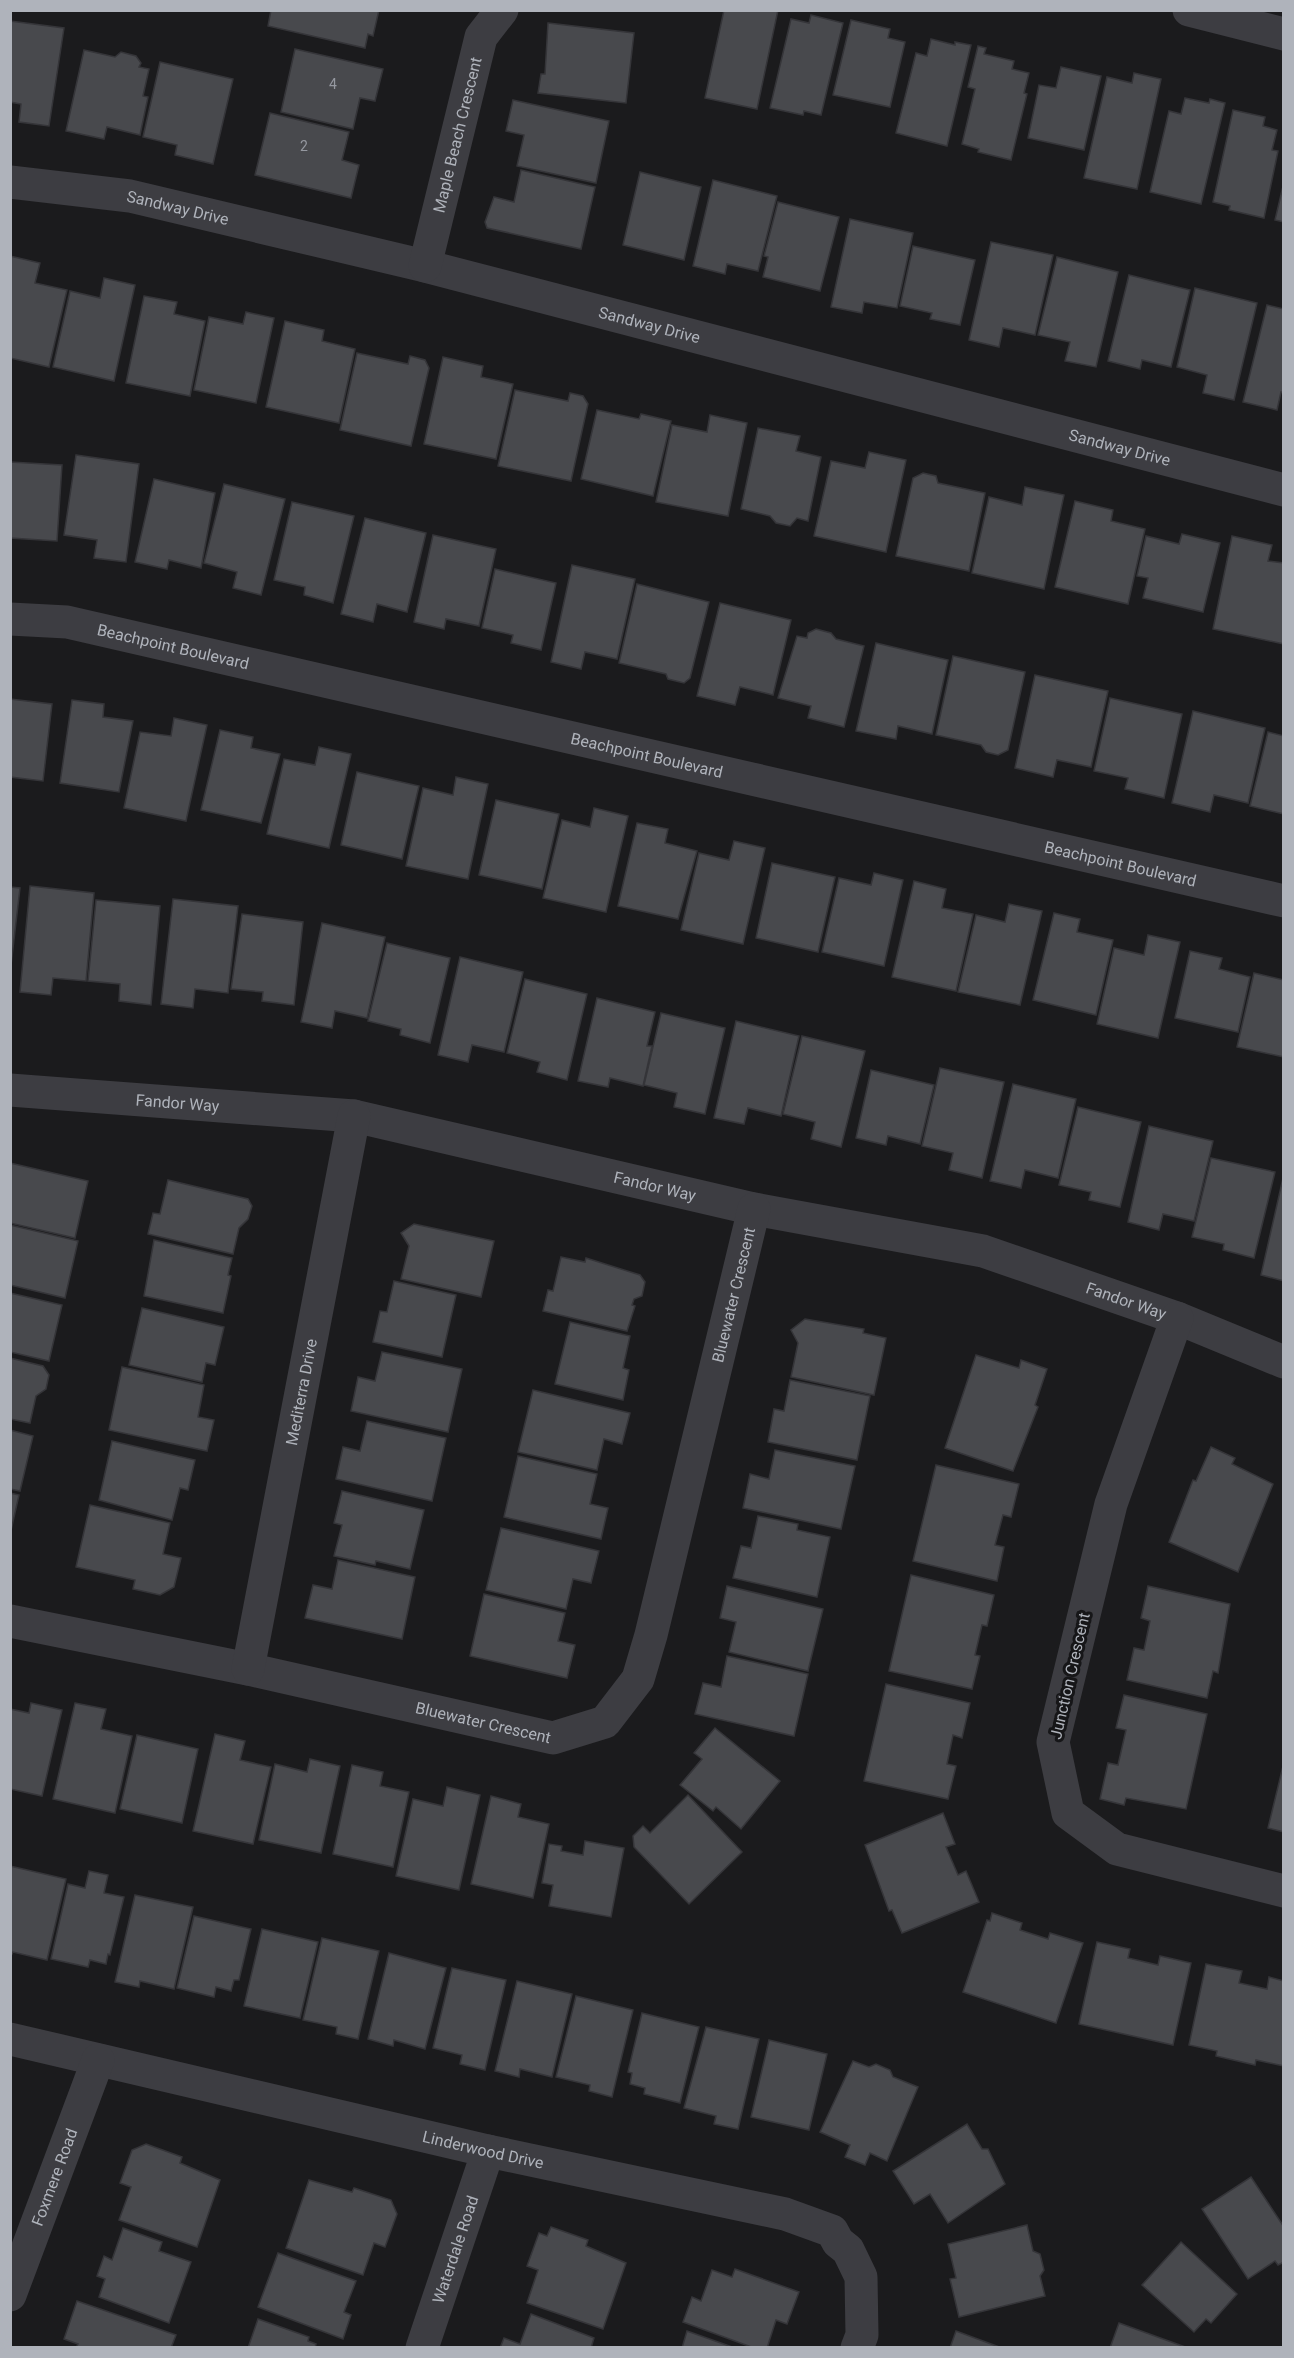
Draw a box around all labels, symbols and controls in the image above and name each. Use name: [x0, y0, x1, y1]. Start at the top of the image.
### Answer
street label: Maple Beach Crescent: [429, 55, 485, 215]
house number: 4: [329, 76, 337, 92]
house number: 2: [300, 138, 308, 154]
street label: Sandway Drive: [125, 186, 231, 229]
street label: Sandway Drive: [597, 302, 702, 347]
street label: Sandway Drive: [1067, 425, 1173, 470]
street label: Beachpoint Boulevard: [95, 620, 251, 673]
street label: Beachpoint Boulevard: [569, 728, 725, 782]
street label: Beachpoint Boulevard: [1043, 837, 1198, 890]
street label: Fandor Way: [135, 1090, 220, 1115]
street label: Fandor Way: [612, 1167, 698, 1205]
street label: Bluewater Crescent: [708, 1225, 759, 1364]
street label: Fandor Way: [1084, 1278, 1169, 1323]
street label: Mediterra Drive: [282, 1337, 321, 1447]
street label: Junction Crescent: [1046, 1611, 1094, 1741]
street label: Bluewater Crescent: [414, 1698, 553, 1747]
street label: Foxmere Road: [27, 2126, 81, 2228]
street label: Linderwood Drive: [421, 2127, 546, 2172]
street label: Waterdale Road: [428, 2193, 482, 2306]

